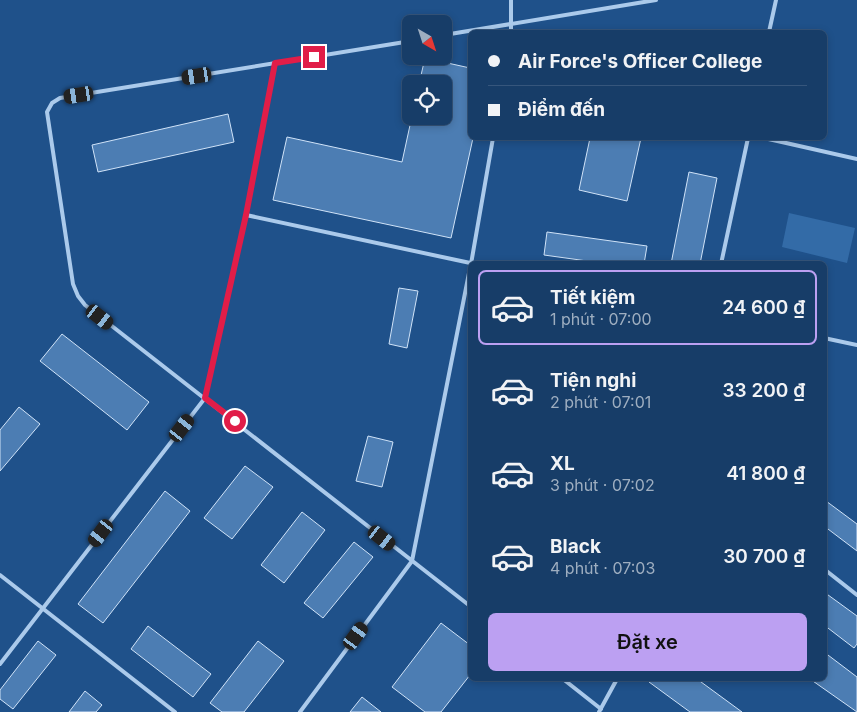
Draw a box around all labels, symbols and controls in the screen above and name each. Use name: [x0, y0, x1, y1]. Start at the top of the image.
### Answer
north arrow: [402, 15, 452, 65]
map controls: [402, 15, 452, 125]
route end: [303, 46, 325, 68]
text: Air Force's Officer College: [518, 50, 762, 73]
car: [181, 66, 212, 86]
button: locate: [402, 75, 452, 125]
car: [63, 85, 94, 105]
text: Điểm đến: [518, 98, 605, 121]
icon: car: [490, 285, 535, 330]
text: Tiết kiệm: [550, 286, 635, 309]
text: 24 600 ₫: [722, 296, 805, 319]
car: [83, 302, 116, 332]
text: 1 phút · 07:00: [550, 309, 652, 329]
icon: car: [490, 368, 535, 413]
text: Tiện nghi: [550, 369, 636, 392]
text: 33 200 ₫: [722, 379, 805, 402]
text: 2 phút · 07:01: [550, 392, 651, 412]
route start: [224, 410, 246, 432]
car: [166, 412, 197, 444]
icon: car: [490, 451, 535, 496]
text: XL: [550, 452, 575, 475]
text: 41 800 ₫: [726, 462, 805, 485]
text: 3 phút · 07:02: [550, 475, 655, 495]
car: [85, 517, 116, 549]
car: [365, 523, 398, 553]
icon: car: [490, 534, 535, 579]
text: Black: [550, 535, 601, 558]
text: 30 700 ₫: [723, 545, 805, 568]
text: 4 phút · 07:03: [550, 558, 655, 578]
button: Đặt xe: [488, 613, 807, 671]
car: [341, 619, 370, 653]

